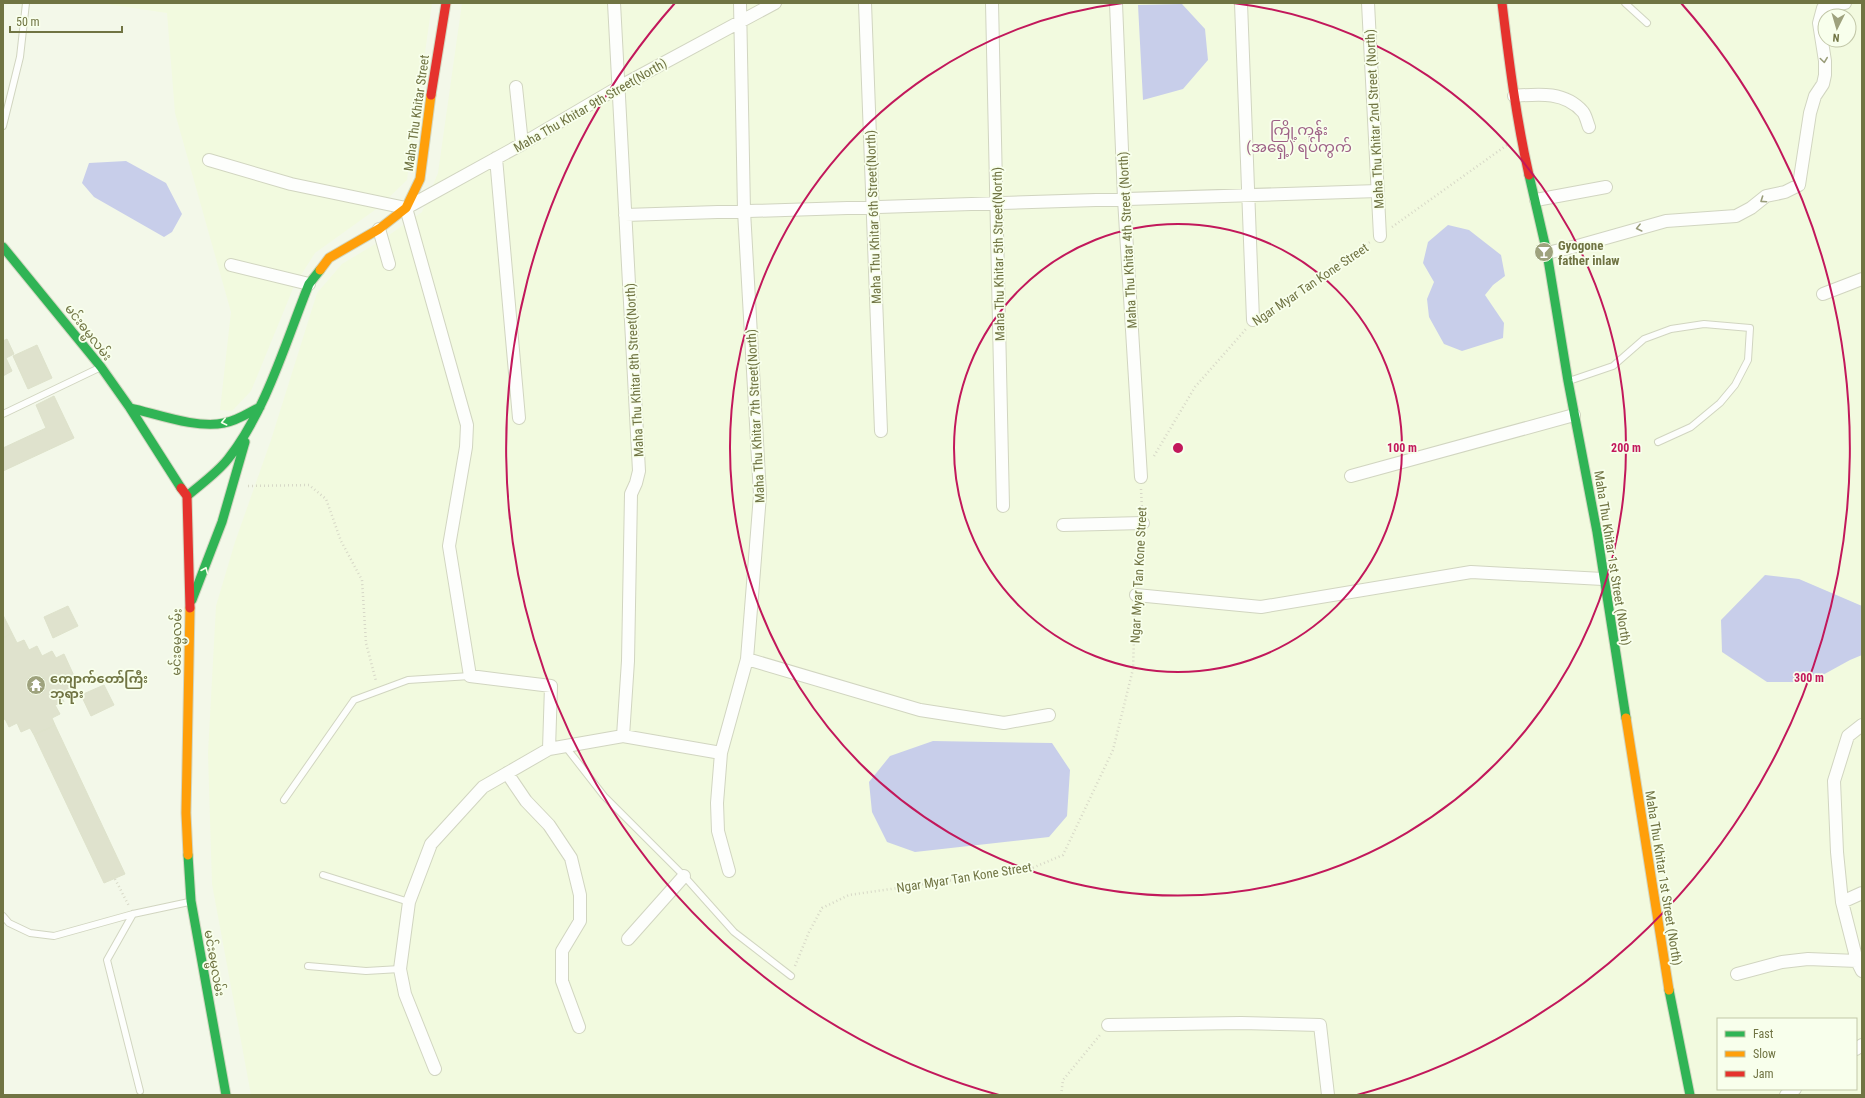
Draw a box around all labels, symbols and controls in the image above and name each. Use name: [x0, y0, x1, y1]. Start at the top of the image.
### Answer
scale bar: [10, 8, 122, 34]
north arrow: [1817, 8, 1857, 48]
text: 50 m: [16, 15, 40, 29]
street label: Maha Thu Khitar 2nd Street (North): [1362, 29, 1387, 209]
text: N: [1832, 31, 1840, 44]
street label: Maha Thu Khitar Street: [401, 54, 432, 172]
street label: Maha Thu Khitar 9th Street(North): [511, 55, 669, 155]
one-way arrow: [1819, 57, 1828, 63]
district label: ကြို့ကုန်း (အရှေ့) ရပ်ကွက်: [1246, 120, 1352, 159]
street label: Maha Thu Khitar 6th Street(North): [863, 130, 884, 304]
street label: Maha Thu Khitar 4th Street (North): [1115, 151, 1140, 329]
street label: Maha Thu Khitar 5th Street(North): [989, 167, 1008, 341]
one-way arrow: [1760, 195, 1767, 202]
one-way arrow: [1636, 223, 1643, 232]
place label: Gyogone father inlaw: [1558, 238, 1620, 268]
street label: Ngar Myar Tan Kone Street: [1249, 240, 1371, 329]
bar icon: Gyogone father inlaw: [1533, 241, 1555, 263]
street label: Maha Thu Khitar 8th Street(North): [622, 283, 647, 457]
street label: မင်းဓမ္မလမ်း: [59, 301, 116, 365]
street label: Maha Thu Khitar 7th Street(North): [743, 329, 768, 503]
one-way arrow: [221, 418, 228, 426]
centre of rings: [1171, 441, 1185, 455]
text: 100 m: [1387, 441, 1417, 455]
text: 200 m: [1611, 441, 1641, 455]
street label: Maha Thu Khitar 1st Street (North): [1591, 470, 1634, 647]
street label: Ngar Myar Tan Kone Street: [1127, 506, 1150, 644]
one-way arrow: [200, 567, 208, 574]
street label: မင်းဓမ္မလမ်း: [167, 608, 188, 676]
place label: ကျောက်တော်ကြီး ဘုရား: [50, 669, 148, 705]
text: 300 m: [1794, 671, 1824, 685]
temple icon: ကျောက်တော်ကြီး ဘုရား: [25, 674, 47, 696]
street label: Maha Thu Khitar 1st Street (North): [1642, 790, 1685, 967]
street label: Ngar Myar Tan Kone Street: [895, 859, 1033, 896]
street label: မင်းဓမ္မလမ်း: [198, 929, 229, 998]
legend: [1717, 1018, 1857, 1090]
text: Fast: [1753, 1027, 1774, 1041]
text: Slow: [1753, 1047, 1776, 1061]
text: Jam: [1753, 1067, 1774, 1081]

